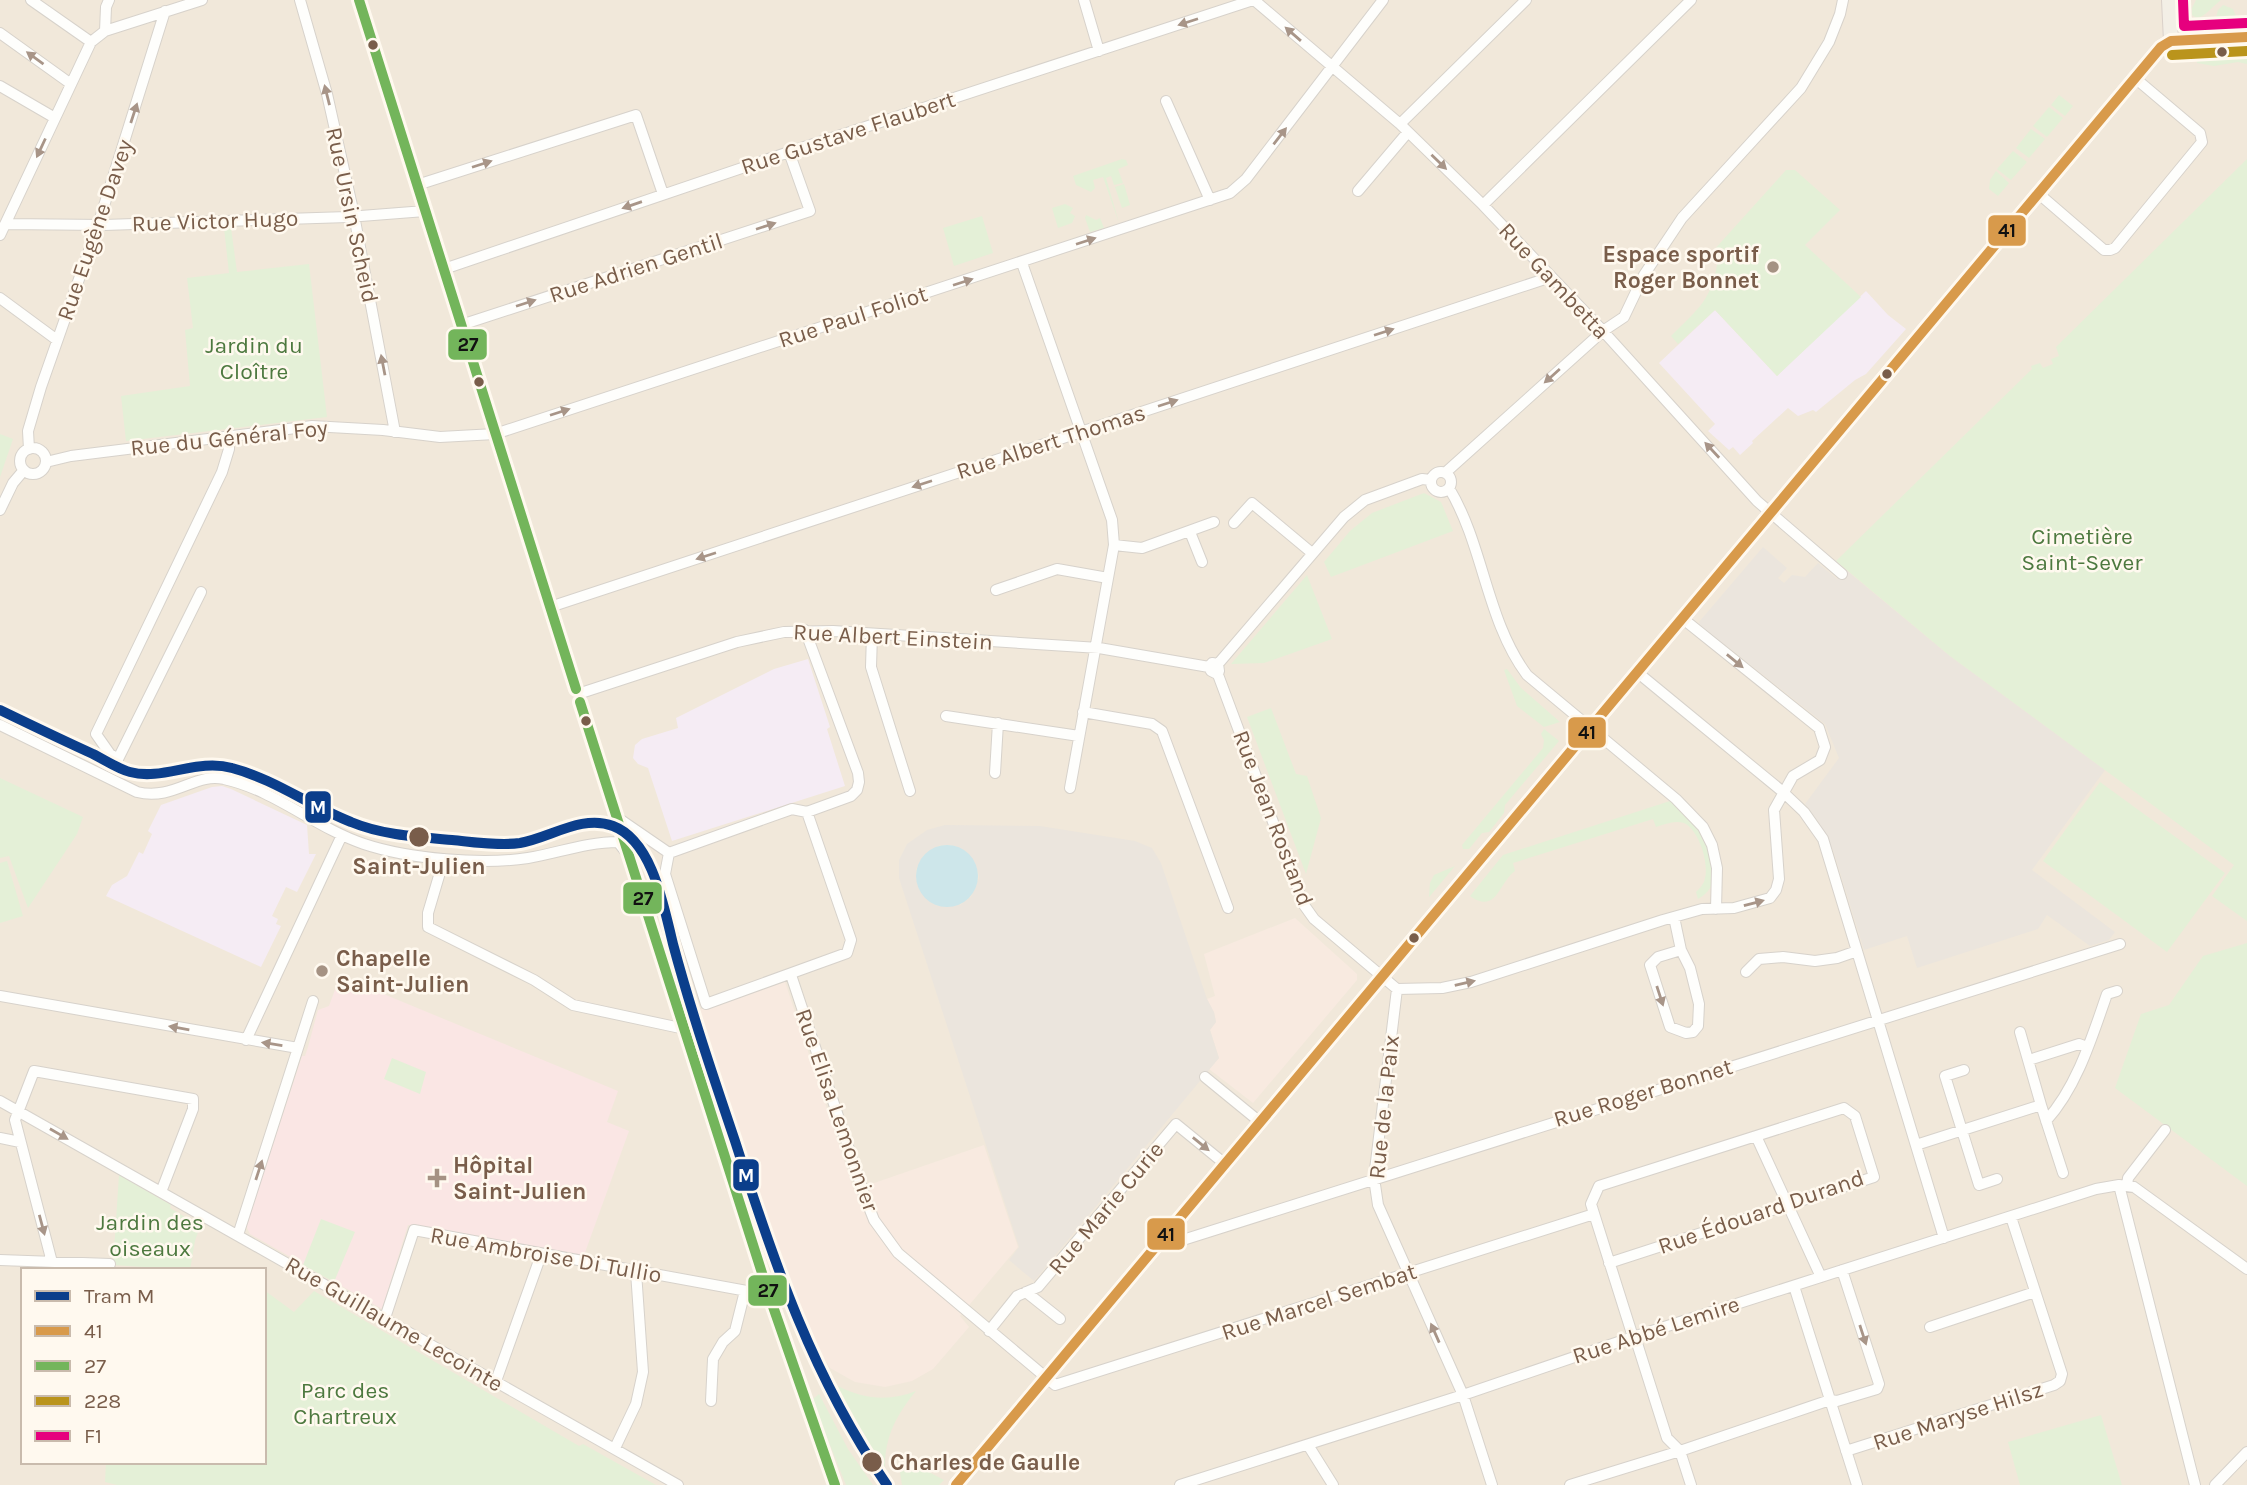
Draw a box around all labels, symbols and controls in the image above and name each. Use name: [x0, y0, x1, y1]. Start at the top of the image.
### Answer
one-way arrow: [1177, 17, 1198, 27]
one-way arrow: [1285, 27, 1302, 42]
unlabelled marker: [366, 38, 380, 52]
unlabelled marker: [2215, 45, 2229, 59]
one-way arrow: [26, 52, 44, 66]
one-way arrow: [321, 83, 332, 105]
street label: Rue Gustave Flaubert: [737, 85, 959, 180]
one-way arrow: [129, 102, 140, 123]
street label: Rue Ursin Scheid: [320, 125, 384, 305]
one-way arrow: [1272, 127, 1286, 145]
street label: Rue Eugène Davey: [51, 136, 139, 324]
one-way arrow: [35, 138, 47, 158]
one-way arrow: [1430, 153, 1446, 170]
one-way arrow: [472, 158, 493, 169]
one-way arrow: [621, 200, 642, 211]
street label: Rue Victor Hugo: [131, 205, 299, 237]
line badge: 41: [1987, 214, 2027, 247]
street label: Rue Gambetta: [1493, 217, 1615, 345]
one-way arrow: [755, 220, 776, 231]
text: 41: [1998, 220, 2016, 242]
street label: Rue Adrien Gentil: [546, 227, 726, 309]
one-way arrow: [1076, 235, 1097, 246]
place label: Espace sportif Roger Bonnet: [1602, 241, 1760, 294]
marker: Espace sportif Roger Bonnet: [1765, 259, 1781, 275]
one-way arrow: [953, 276, 974, 287]
street label: Rue Paul Foliot: [775, 280, 931, 354]
one-way arrow: [515, 298, 536, 308]
one-way arrow: [1374, 326, 1395, 337]
line badge: 27: [447, 328, 488, 361]
park label: Jardin du Cloître: [205, 332, 303, 385]
text: 27: [458, 334, 479, 356]
one-way arrow: [377, 354, 388, 376]
unlabelled marker: [1880, 367, 1894, 381]
one-way arrow: [1543, 368, 1560, 383]
unlabelled marker: [472, 375, 486, 389]
one-way arrow: [1158, 397, 1179, 408]
street label: Rue Albert Thomas: [953, 399, 1149, 485]
one-way arrow: [550, 407, 571, 417]
street label: Rue du Général Foy: [129, 414, 329, 462]
one-way arrow: [1704, 442, 1720, 459]
one-way arrow: [912, 479, 933, 490]
park label: Cimetière Saint-Sever: [2021, 523, 2143, 576]
one-way arrow: [696, 551, 717, 562]
street label: Rue Albert Einstein: [793, 618, 993, 656]
one-way arrow: [1726, 653, 1744, 668]
unlabelled marker: [579, 714, 593, 728]
line badge: 41: [1567, 716, 1607, 749]
text: 41: [1578, 722, 1596, 744]
street label: Rue Jean Rostand: [1227, 726, 1319, 910]
line badge: M: [304, 790, 332, 824]
text: M: [310, 797, 326, 819]
marker: Saint-Julien: [407, 825, 431, 849]
place label: Saint-Julien: [352, 853, 486, 880]
line badge: 27: [622, 881, 663, 915]
text: 27: [633, 888, 654, 910]
one-way arrow: [1743, 897, 1765, 908]
unlabelled marker: [1407, 931, 1421, 945]
place label: Chapelle Saint-Julien: [336, 945, 469, 998]
marker: Chapelle Saint-Julien: [314, 963, 330, 979]
one-way arrow: [1454, 977, 1476, 988]
one-way arrow: [1655, 986, 1666, 1007]
street label: Rue Elisa Lemonnier: [790, 1005, 885, 1216]
one-way arrow: [167, 1022, 189, 1033]
street label: Rue de la Paix: [1363, 1033, 1405, 1180]
one-way arrow: [261, 1038, 283, 1049]
street label: Rue Roger Bonnet: [1550, 1053, 1736, 1133]
one-way arrow: [50, 1128, 69, 1140]
street label: Rue Marie Curie: [1043, 1136, 1169, 1280]
one-way arrow: [1192, 1136, 1209, 1151]
place label: Hôpital Saint-Julien: [453, 1152, 586, 1205]
line badge: M: [732, 1158, 760, 1192]
one-way arrow: [254, 1159, 265, 1180]
street label: Rue Édouard Durand: [1654, 1164, 1868, 1260]
text: M: [738, 1165, 754, 1187]
marker: Hôpital Saint-Julien: [427, 1168, 447, 1188]
park label: Jardin des oiseaux: [96, 1209, 204, 1262]
one-way arrow: [37, 1214, 48, 1236]
line badge: 41: [1146, 1217, 1186, 1251]
street label: Rue Ambroise Di Tullio: [428, 1221, 664, 1289]
text: 41: [1157, 1224, 1175, 1246]
street label: Rue Guillaume Lecointe: [280, 1250, 508, 1398]
street label: Rue Marcel Sembat: [1218, 1258, 1420, 1346]
legend: [21, 1268, 266, 1464]
line badge: 27: [747, 1274, 788, 1307]
text: 27: [758, 1280, 779, 1302]
text: Tram M: [84, 1284, 155, 1308]
street label: Rue Abbé Lemire: [1569, 1290, 1743, 1370]
text: 41: [84, 1319, 103, 1343]
one-way arrow: [1429, 1322, 1440, 1343]
one-way arrow: [1859, 1324, 1869, 1345]
text: 27: [84, 1354, 106, 1378]
street label: Rue Maryse Hilsz: [1869, 1376, 2047, 1456]
park label: Parc des Chartreux: [293, 1377, 397, 1430]
text: 228: [84, 1389, 121, 1413]
text: F1: [84, 1424, 102, 1448]
place label: Charles de Gaulle: [890, 1449, 1080, 1476]
marker: Charles de Gaulle: [860, 1450, 884, 1474]

